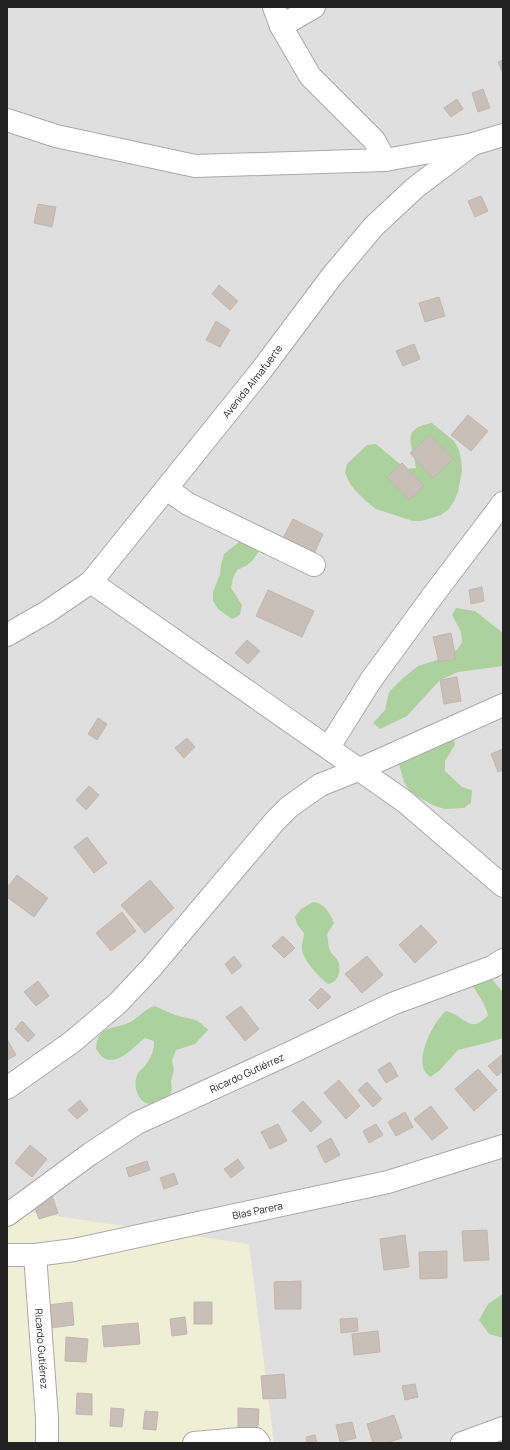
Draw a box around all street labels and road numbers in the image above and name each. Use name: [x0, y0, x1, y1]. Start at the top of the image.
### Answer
street label: Avenida Almafuerte: [219, 341, 285, 421]
street label: Ricardo Gutiérrez: [207, 1050, 286, 1096]
street label: Blas Parera: [231, 1198, 284, 1223]
street label: Ricardo Gutiérrez: [32, 1308, 52, 1389]

